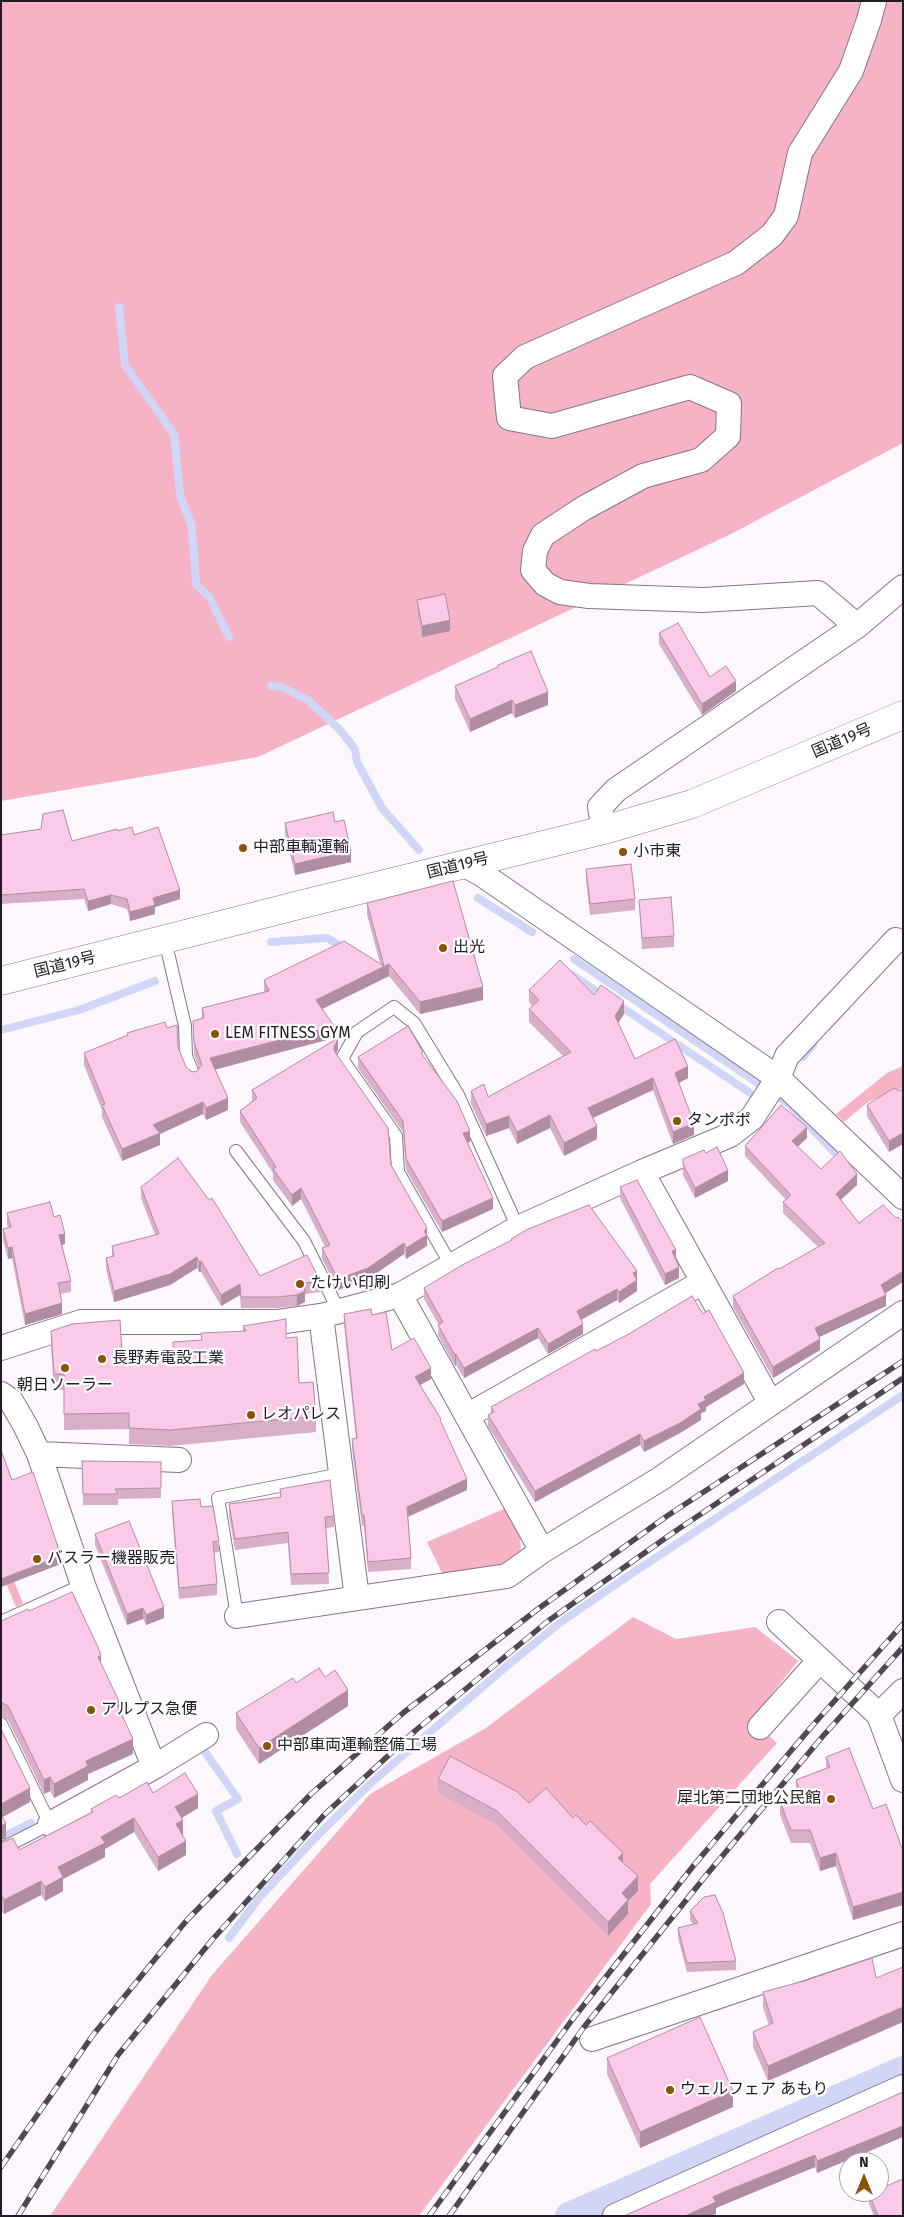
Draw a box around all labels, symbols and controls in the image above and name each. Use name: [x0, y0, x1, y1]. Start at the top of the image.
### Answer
street label: 国道19号: [809, 720, 875, 762]
place label: 中部車輌運輸: [253, 838, 349, 858]
marker: 中部車輌運輸: [237, 842, 249, 854]
place label: 小市東: [633, 842, 681, 862]
marker: 小市東: [617, 846, 629, 858]
street label: 国道19号: [425, 849, 491, 883]
place label: 出光: [453, 938, 485, 958]
marker: 出光: [437, 942, 449, 954]
street label: 国道19号: [32, 948, 98, 982]
place label: LEM FITNESS GYM: [225, 1024, 351, 1044]
marker: LEM FITNESS GYM: [209, 1028, 221, 1040]
place label: タンポポ: [687, 1111, 751, 1131]
marker: タンポポ: [671, 1115, 683, 1127]
place label: たけい印刷: [310, 1274, 390, 1294]
marker: たけい印刷: [294, 1278, 306, 1290]
place label: 長野寿電設工業: [112, 1349, 224, 1369]
marker: 長野寿電設工業: [96, 1353, 108, 1365]
marker: 朝日ソーラー: [59, 1362, 71, 1374]
place label: 朝日ソーラー: [17, 1376, 113, 1396]
place label: レオパレス: [261, 1405, 341, 1425]
marker: レオパレス: [245, 1409, 257, 1421]
place label: バスラー機器販売: [47, 1549, 175, 1569]
marker: バスラー機器販売: [31, 1553, 43, 1565]
place label: アルプス急便: [101, 1700, 197, 1720]
marker: アルプス急便: [85, 1704, 97, 1716]
place label: 中部車両運輸整備工場: [277, 1736, 437, 1756]
marker: 中部車両運輸整備工場: [261, 1740, 273, 1752]
place label: 犀北第二団地公民館: [677, 1789, 821, 1809]
marker: 犀北第二団地公民館: [825, 1793, 837, 1805]
place label: ウェルフェア あもり: [680, 2080, 828, 2100]
marker: ウェルフェア あもり: [664, 2084, 676, 2096]
north arrow: [839, 2152, 889, 2202]
text: N: [859, 2154, 869, 2171]

